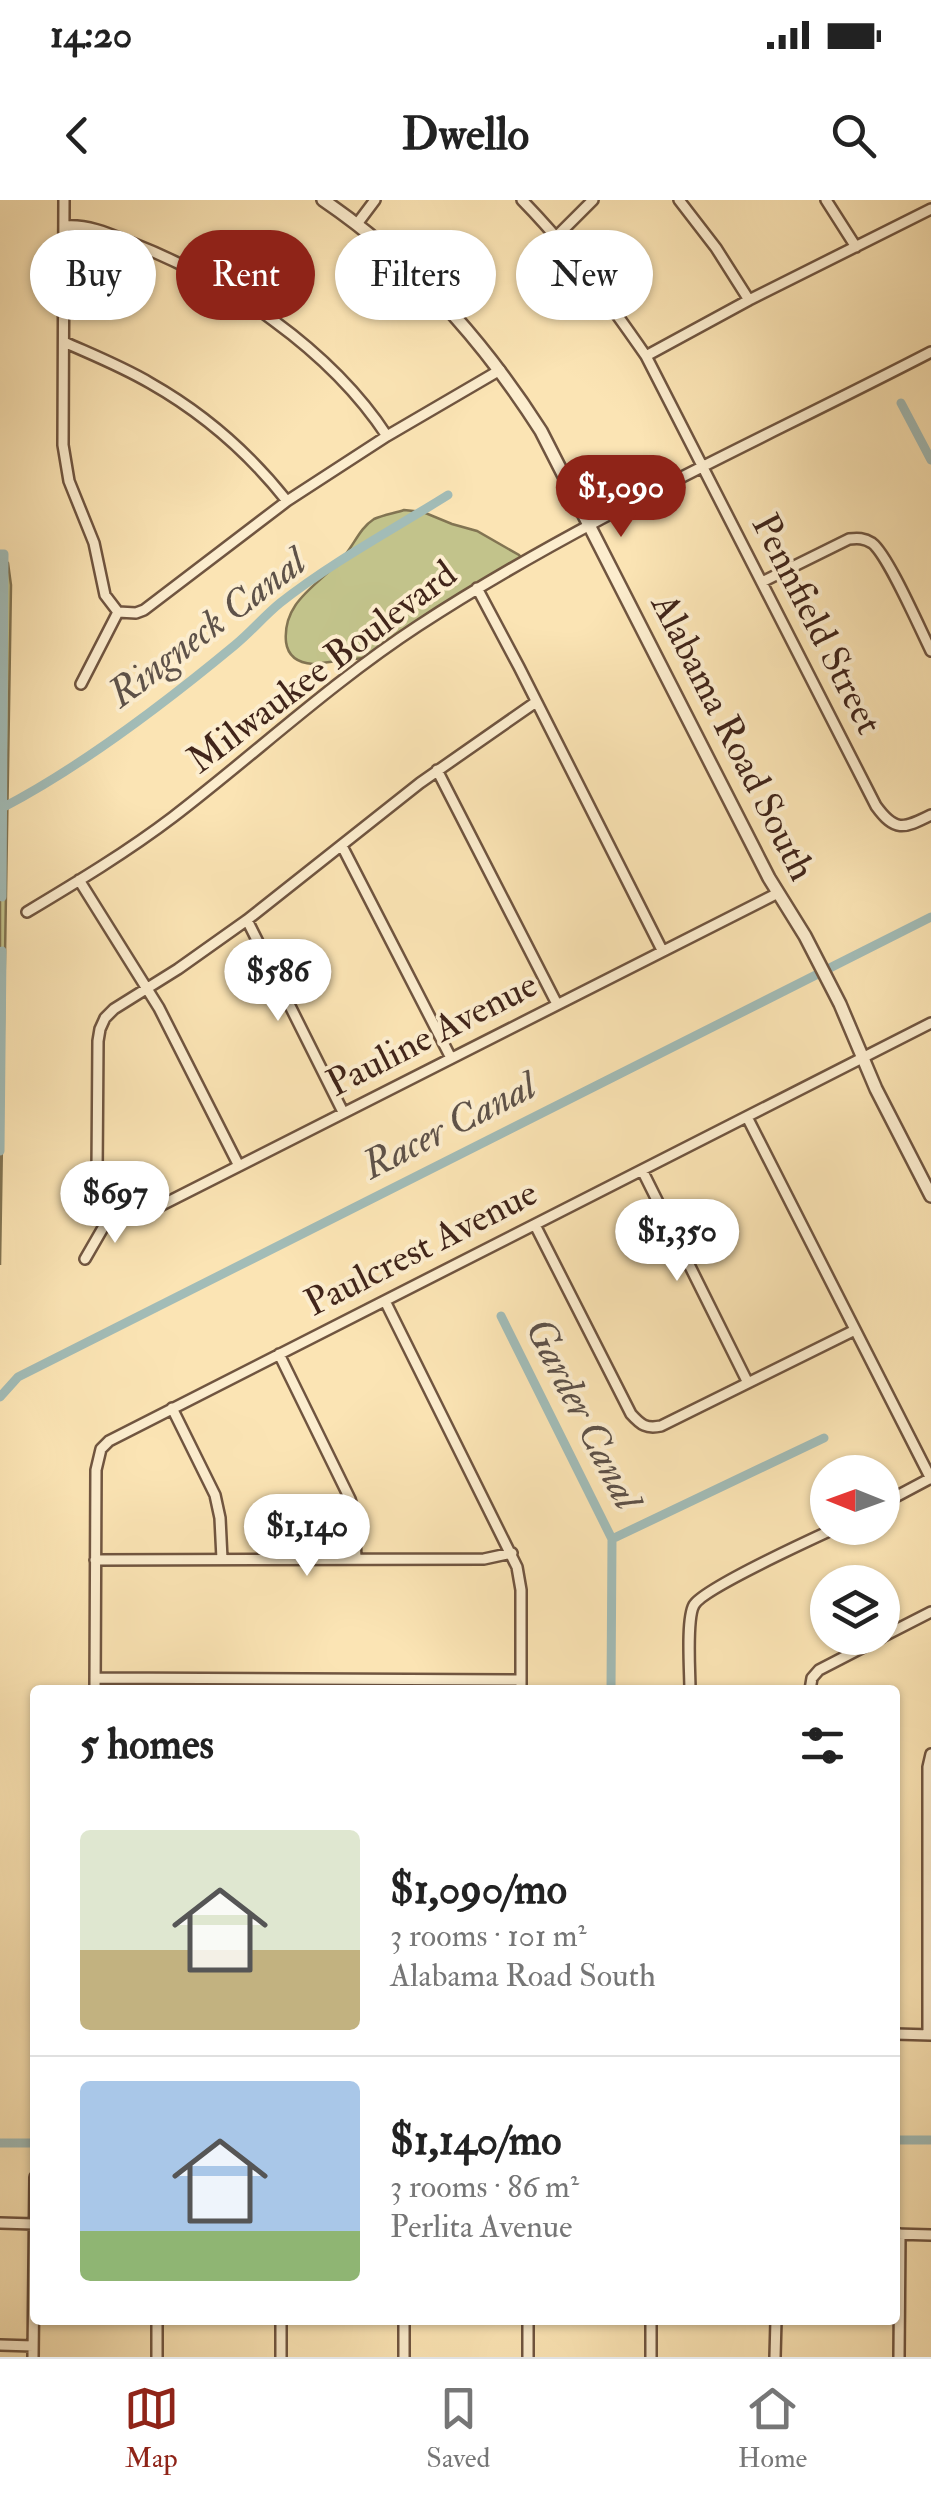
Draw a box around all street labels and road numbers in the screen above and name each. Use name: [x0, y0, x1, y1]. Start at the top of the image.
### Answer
street label: Pennfield Street: [741, 506, 893, 742]
street label: Milwaukee Boulevard: [178, 550, 466, 784]
street label: Alabama Road South: [640, 585, 826, 889]
street label: Pauline Avenue: [319, 960, 545, 1108]
street label: Paulcrest Avenue: [297, 1169, 546, 1327]

